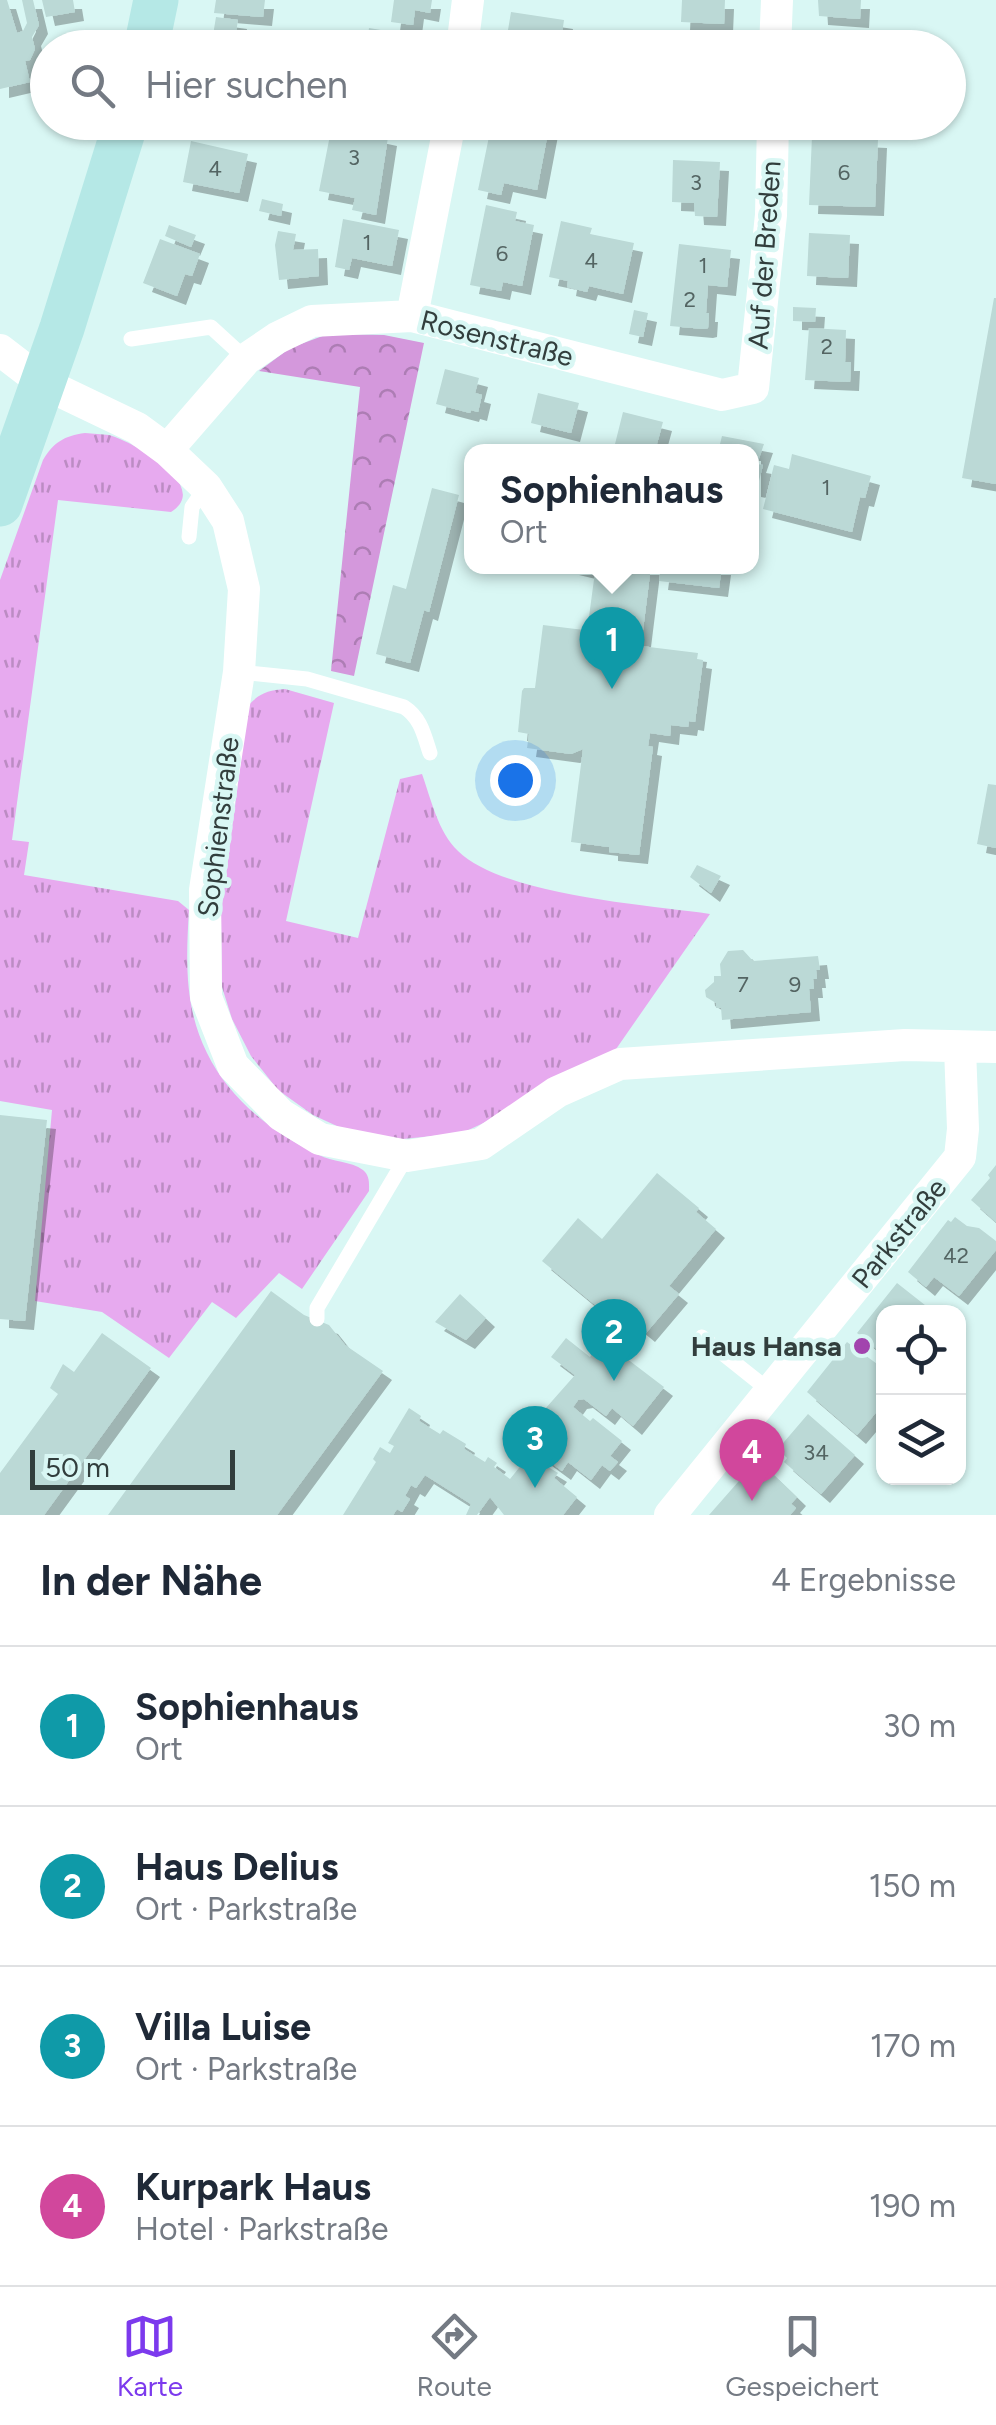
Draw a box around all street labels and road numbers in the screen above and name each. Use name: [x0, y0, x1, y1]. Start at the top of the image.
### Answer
street label: Auf der Breden: [740, 159, 788, 351]
street label: Rosenstraße: [417, 303, 577, 373]
street label: Sophienstraße: [190, 735, 246, 919]
street label: Parkstraße: [844, 1171, 954, 1295]

